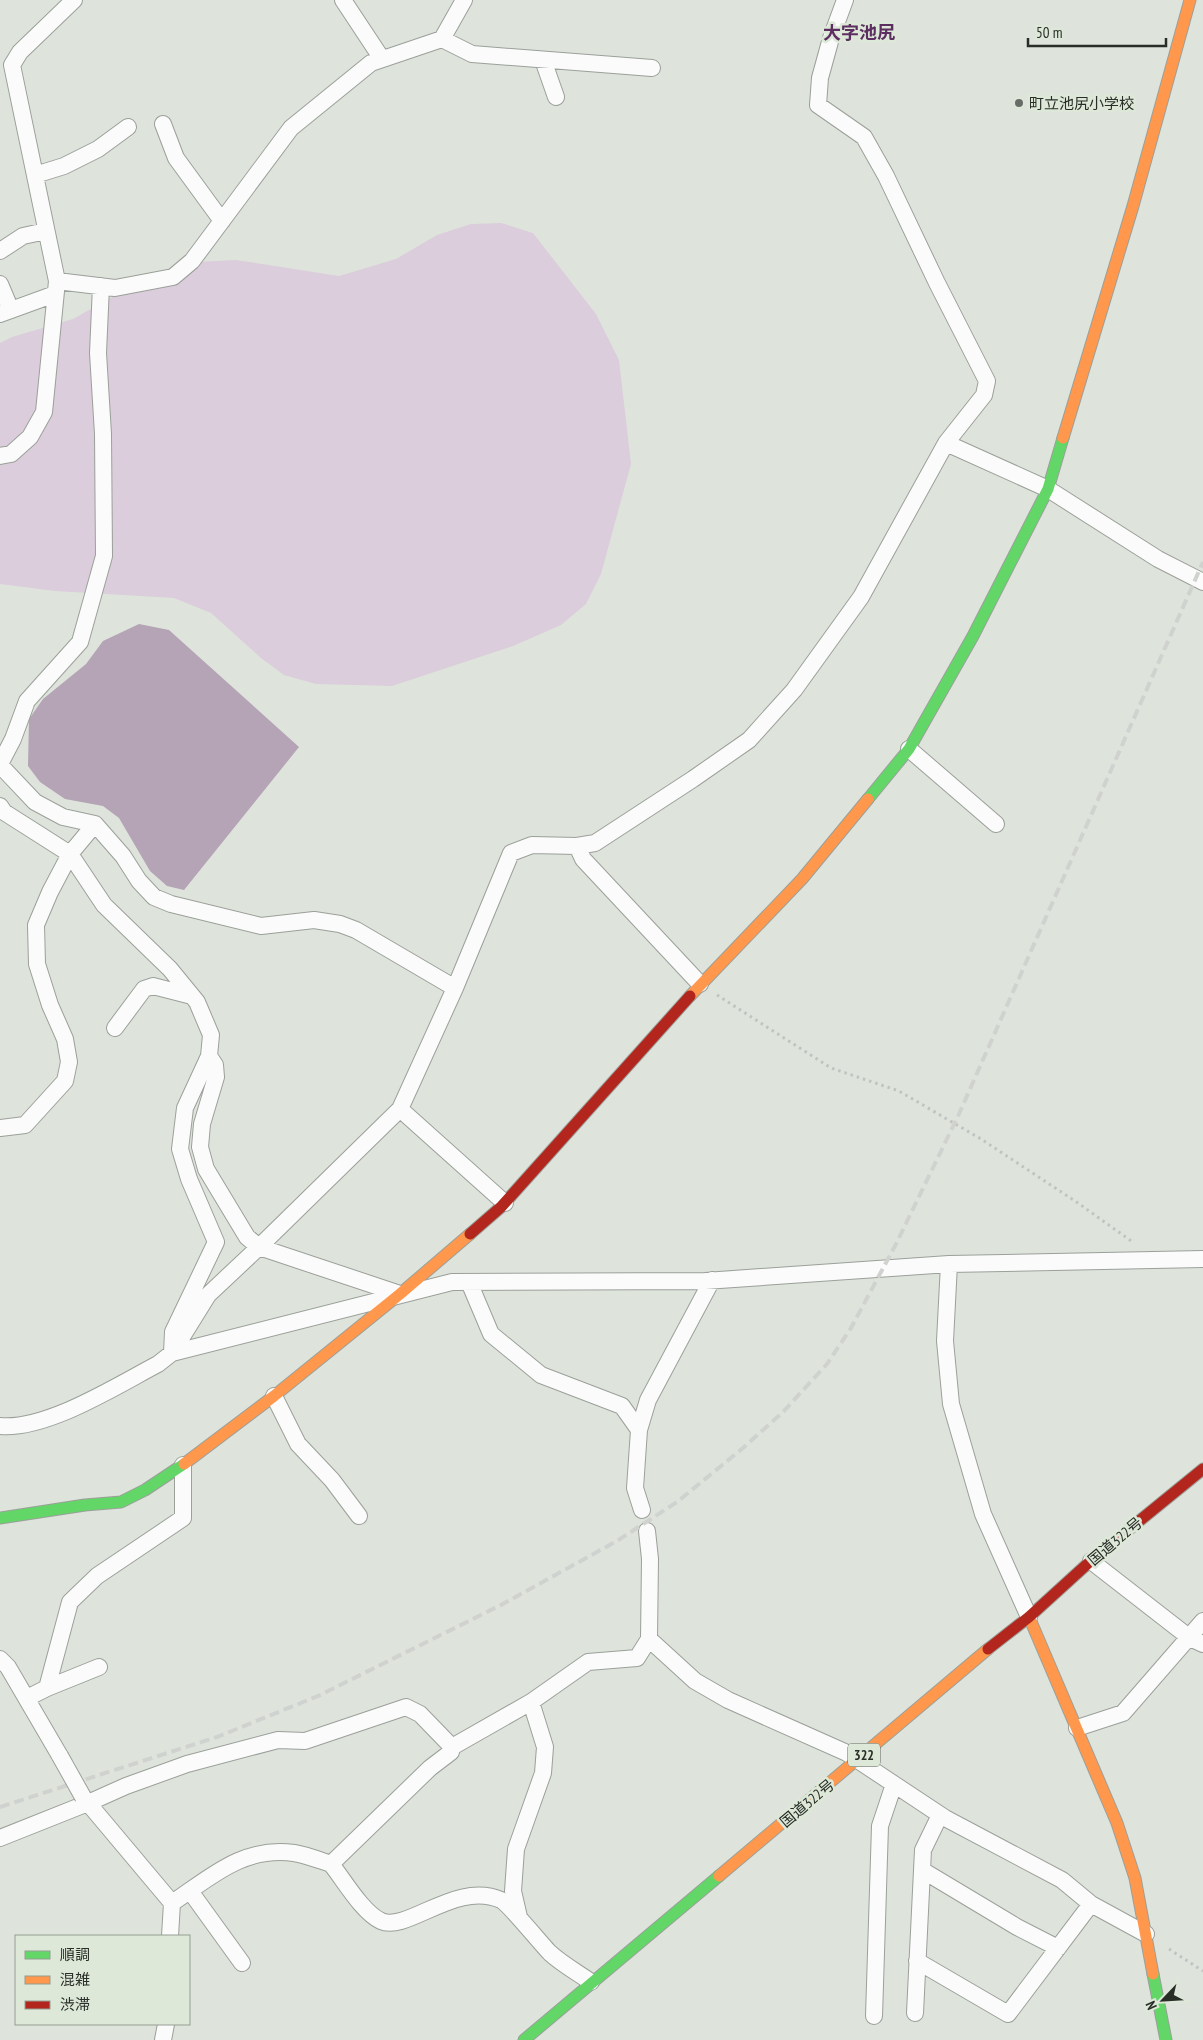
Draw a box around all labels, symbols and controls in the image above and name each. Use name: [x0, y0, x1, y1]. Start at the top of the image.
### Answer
scale bar: [1028, 15, 1166, 47]
district label: 大字池尻: [823, 21, 895, 44]
text: 50 m: [1036, 23, 1062, 42]
place label: 町立池尻小学校: [1029, 94, 1134, 113]
marker: 町立池尻小学校: [1013, 97, 1025, 109]
street label: 国道322号: [1084, 1513, 1146, 1569]
road number: 322: [848, 1744, 880, 1766]
street label: 国道322号: [776, 1775, 838, 1831]
legend: [15, 1935, 190, 2025]
text: 順調: [60, 1945, 90, 1964]
text: 混雑: [60, 1970, 90, 1989]
north arrow: [1138, 1975, 1188, 2025]
text: 渋滞: [60, 1995, 90, 2014]
text: N: [1141, 1998, 1161, 2013]

